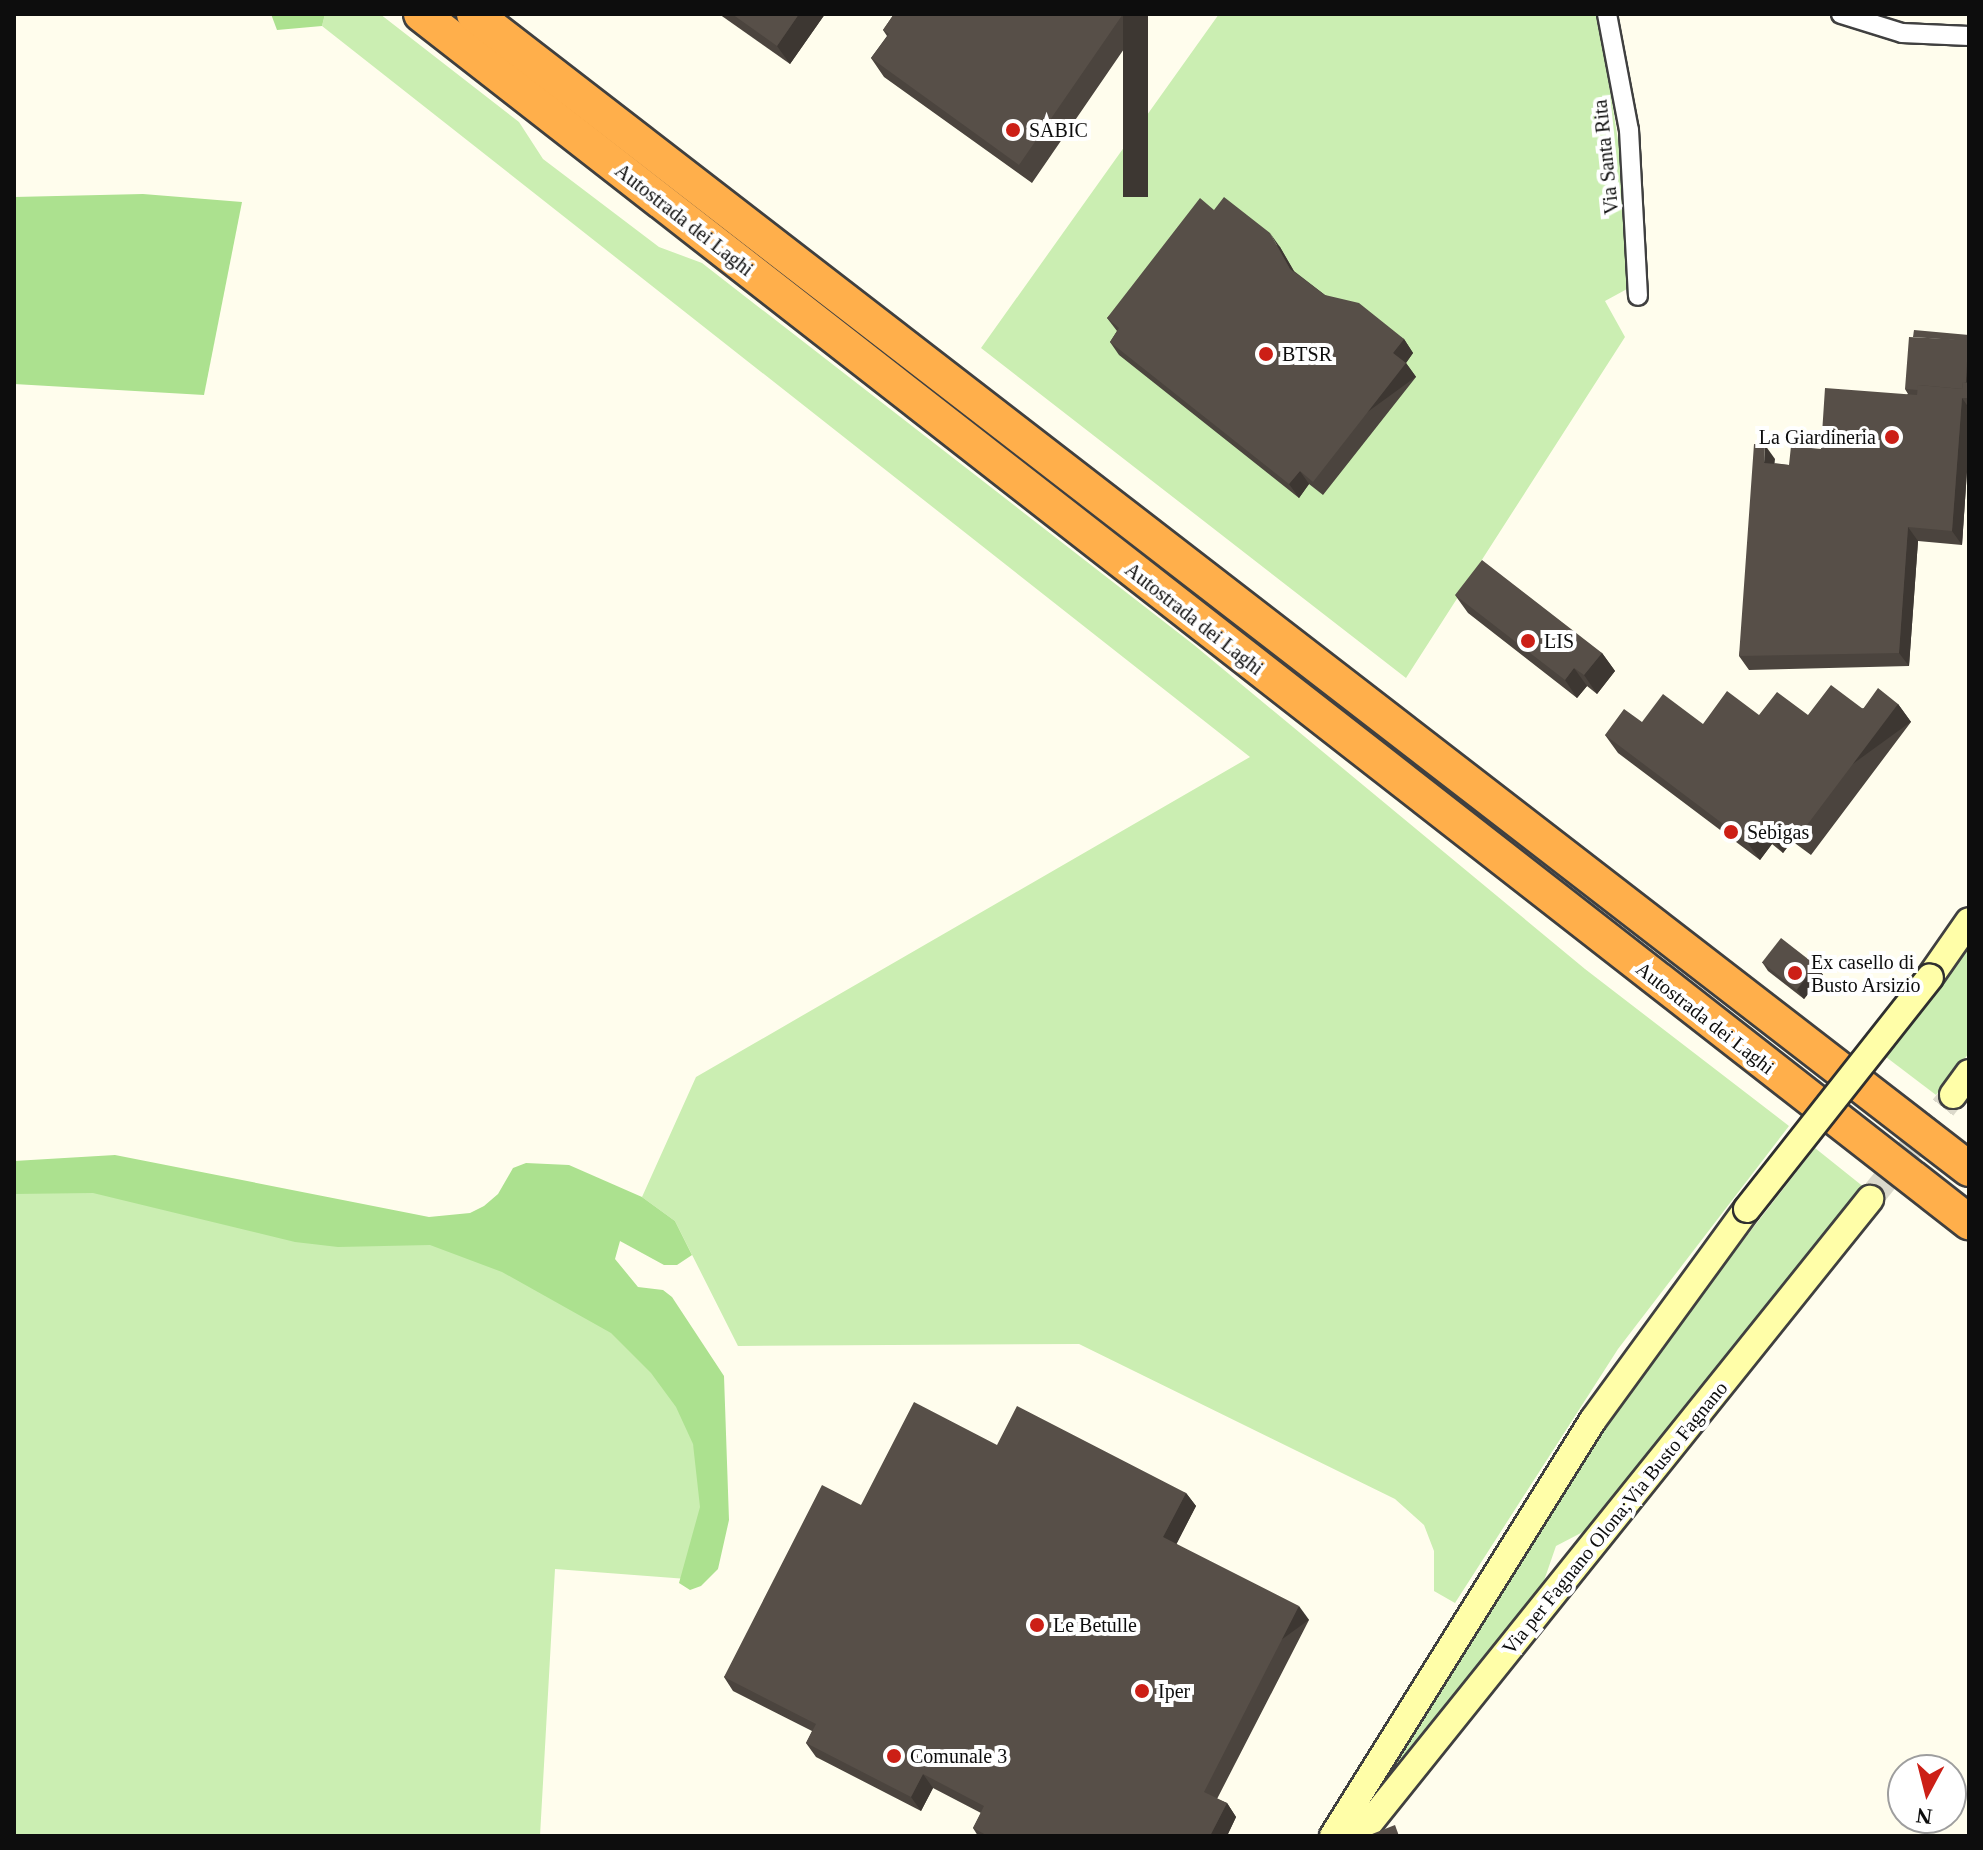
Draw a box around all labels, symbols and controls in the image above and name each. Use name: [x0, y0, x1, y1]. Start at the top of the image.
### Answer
street label: Via Santa Rita: [1588, 98, 1624, 216]
place label: SABIC: [1029, 118, 1088, 142]
marker: SABIC: [1004, 121, 1022, 139]
street label: Autostrada dei Laghi: [610, 159, 758, 281]
place label: BTSR: [1282, 342, 1332, 366]
marker: BTSR: [1257, 345, 1275, 363]
place label: La Giardineria: [1759, 425, 1876, 449]
marker: La Giardineria: [1883, 428, 1901, 446]
street label: Autostrada dei Laghi: [1120, 558, 1268, 680]
place label: LIS: [1544, 629, 1574, 653]
marker: LIS: [1519, 632, 1537, 650]
place label: Sebigas: [1747, 820, 1809, 844]
marker: Sebigas: [1722, 823, 1740, 841]
place label: Ex casello di Busto Arsizio: [1811, 950, 1922, 997]
street label: Autostrada dei Laghi: [1631, 957, 1779, 1079]
marker: Ex casello di Busto Arsizio: [1786, 964, 1804, 982]
street label: Via per Fagnano Olona;Via Busto Fagnano: [1497, 1376, 1733, 1660]
place label: Le Betulle: [1053, 1613, 1137, 1637]
marker: Le Betulle: [1028, 1616, 1046, 1634]
place label: Iper: [1158, 1679, 1190, 1703]
marker: Iper: [1133, 1682, 1151, 1700]
place label: Comunale 3: [910, 1744, 1007, 1768]
marker: Comunale 3: [885, 1747, 903, 1765]
north arrow: [1887, 1754, 1967, 1834]
text: N: [1915, 1803, 1934, 1830]

